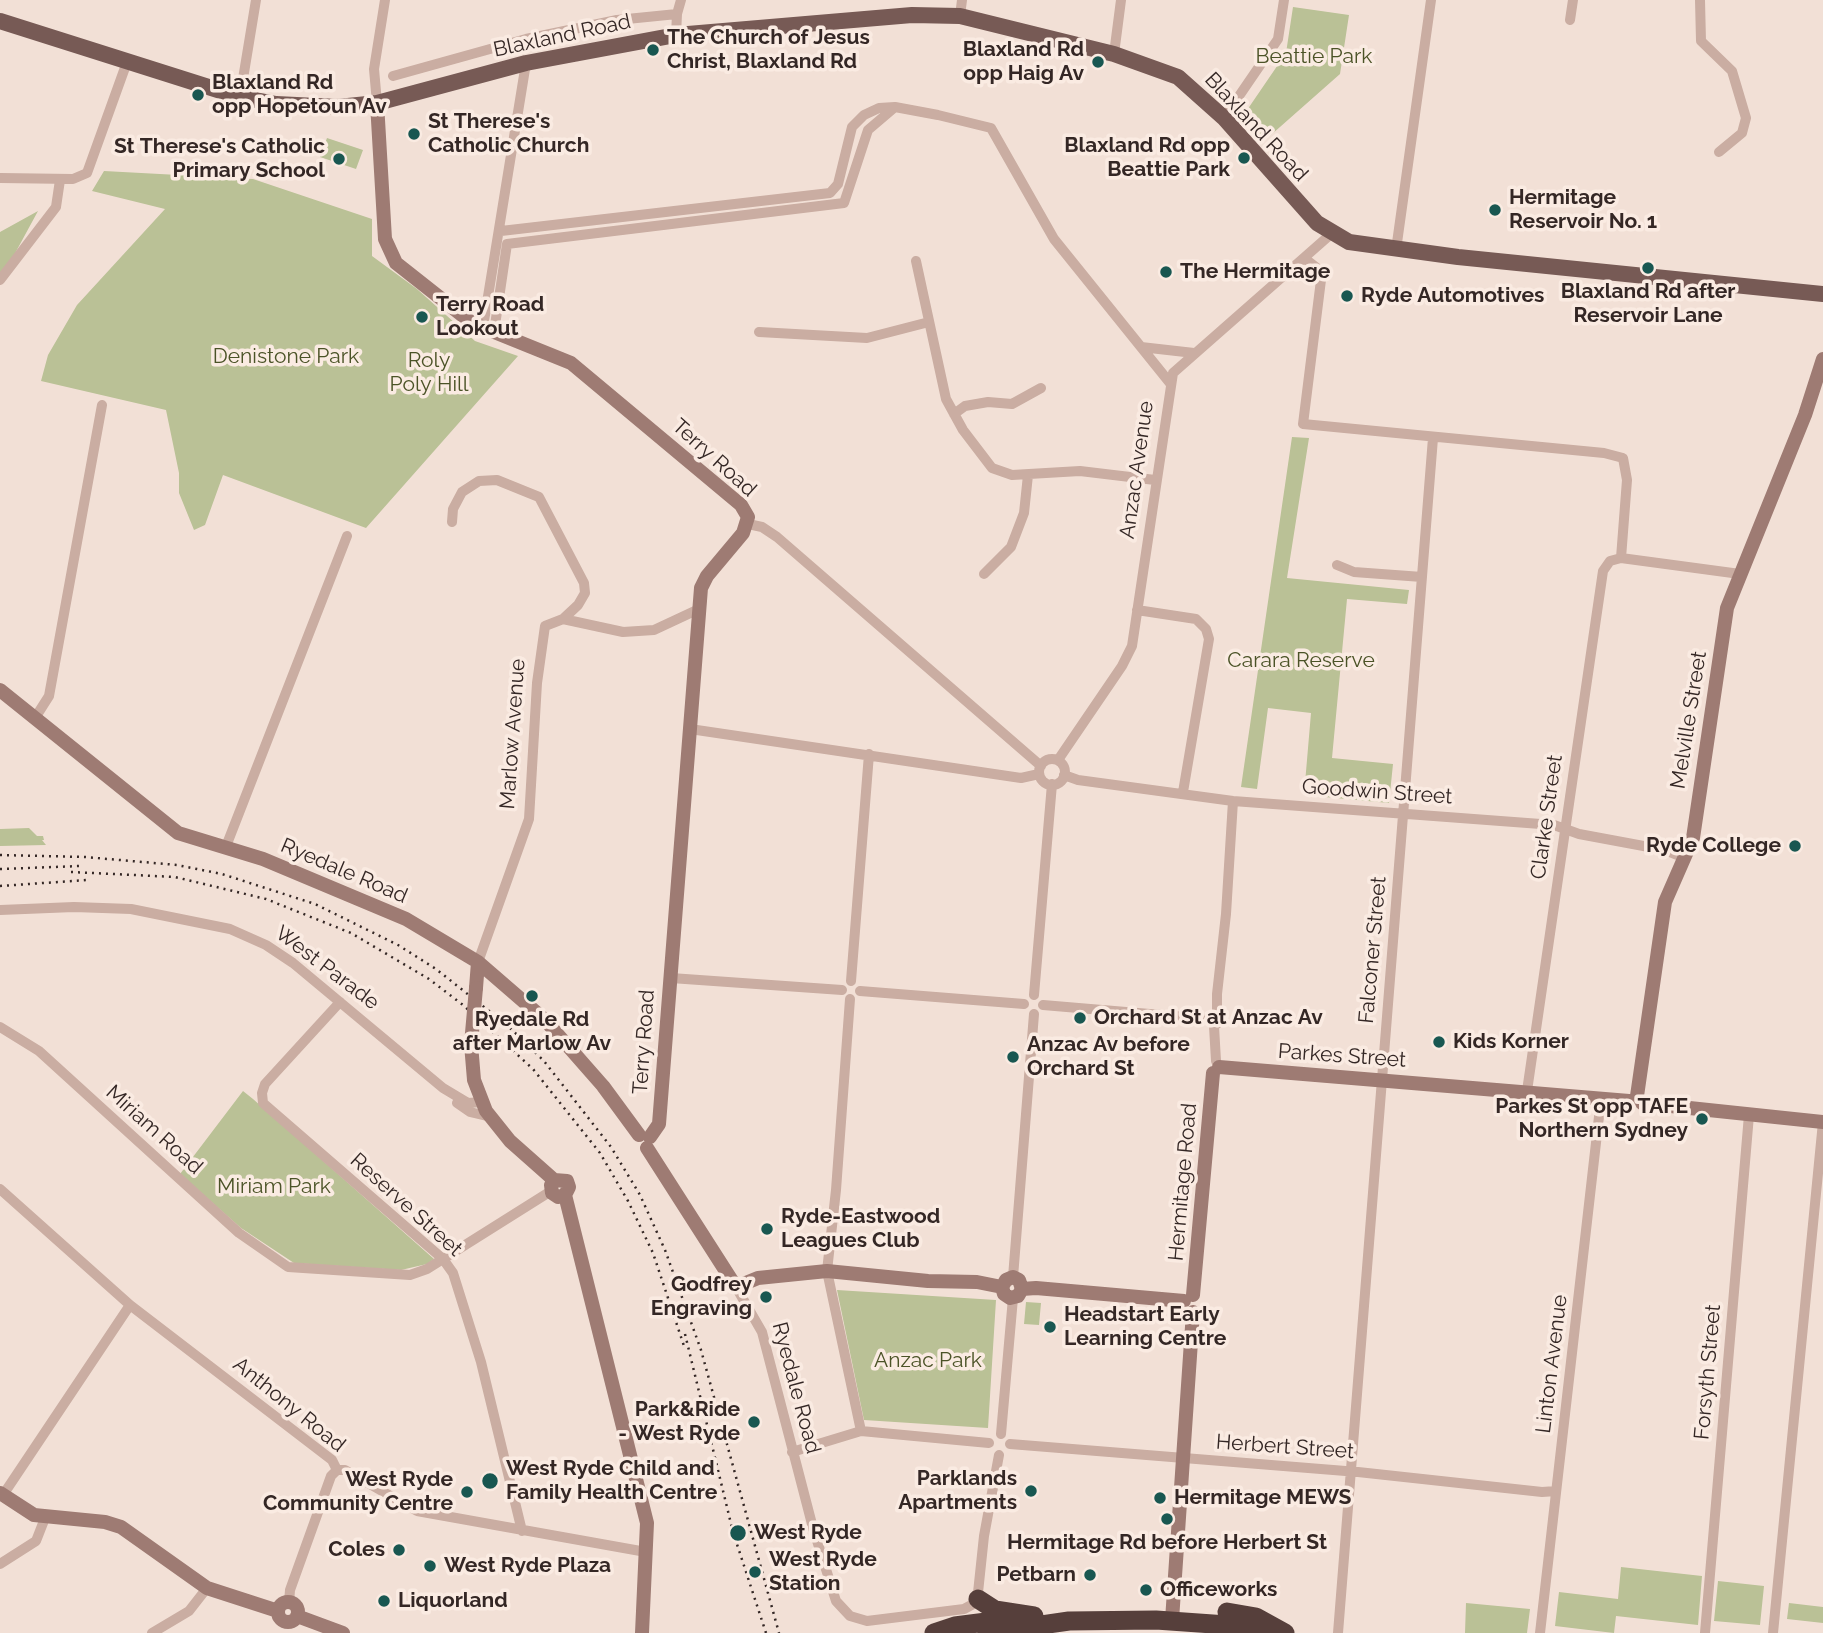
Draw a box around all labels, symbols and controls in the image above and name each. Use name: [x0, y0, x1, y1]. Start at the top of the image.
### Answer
street label: Blaxland Road: [491, 9, 633, 63]
place label: The Church of Jesus Christ, Blaxland Rd: [667, 25, 870, 75]
place label: Blaxland Rd opp Haig Av: [963, 37, 1084, 87]
marker: The Church of Jesus Christ, Blaxland Rd: [645, 42, 661, 58]
park label: Beattie Park: [1256, 44, 1372, 70]
marker: Blaxland Rd opp Haig Av: [1090, 54, 1106, 70]
street label: Blaxland Road: [1199, 67, 1313, 187]
place label: Blaxland Rd opp Hopetoun Av: [212, 70, 387, 120]
marker: Blaxland Rd opp Hopetoun Av: [190, 87, 206, 103]
place label: St Therese's Catholic Church: [428, 109, 589, 159]
marker: St Therese's Catholic Church: [406, 126, 422, 142]
place label: Blaxland Rd opp Beattie Park: [1064, 133, 1230, 183]
place label: St Therese's Catholic Primary School: [114, 134, 325, 184]
marker: Blaxland Rd opp Beattie Park: [1236, 150, 1252, 166]
marker: St Therese's Catholic Primary School: [331, 151, 347, 167]
place label: Hermitage Reservoir No. 1: [1509, 185, 1657, 235]
marker: Hermitage Reservoir No. 1: [1487, 202, 1503, 218]
place label: The Hermitage: [1180, 259, 1330, 285]
marker: Blaxland Rd after Reservoir Lane: [1640, 260, 1656, 276]
marker: The Hermitage: [1158, 264, 1174, 280]
place label: Blaxland Rd after Reservoir Lane: [1561, 279, 1735, 329]
place label: Ryde Automotives: [1361, 283, 1544, 309]
marker: Ryde Automotives: [1339, 288, 1355, 304]
place label: Terry Road Lookout: [436, 292, 544, 342]
marker: Terry Road Lookout: [414, 309, 430, 325]
park label: Denistone Park: [213, 344, 359, 370]
park label: Roly Poly Hill: [390, 348, 468, 398]
street label: Anzac Avenue: [1115, 400, 1159, 540]
street label: Terry Road: [667, 414, 761, 502]
park label: Carara Reserve: [1227, 648, 1375, 674]
street label: Melville Street: [1666, 649, 1712, 791]
street label: Marlow Avenue: [495, 658, 531, 810]
street label: Clarke Street: [1526, 753, 1568, 881]
street label: Goodwin Street: [1301, 774, 1453, 810]
street label: Ryedale Road: [277, 833, 411, 909]
place label: Ryde College: [1646, 833, 1781, 859]
marker: Ryde College: [1787, 838, 1803, 854]
street label: Falconer Street: [1354, 875, 1392, 1025]
street label: West Parade: [270, 921, 384, 1015]
marker: Ryedale Rd after Marlow Av: [524, 988, 540, 1004]
street label: Terry Road: [628, 989, 660, 1095]
place label: Orchard St at Anzac Av: [1094, 1005, 1323, 1031]
place label: Ryedale Rd after Marlow Av: [453, 1007, 611, 1057]
marker: Orchard St at Anzac Av: [1072, 1010, 1088, 1026]
place label: Kids Korner: [1453, 1029, 1569, 1055]
place label: Anzac Av before Orchard St: [1027, 1032, 1190, 1082]
marker: Kids Korner: [1431, 1034, 1447, 1050]
street label: Parkes Street: [1277, 1039, 1407, 1073]
marker: Anzac Av before Orchard St: [1005, 1049, 1021, 1065]
street label: Miriam Road: [100, 1080, 208, 1180]
place label: Parkes St opp TAFE Northern Sydney: [1495, 1094, 1688, 1144]
street label: Hermitage Road: [1164, 1102, 1202, 1262]
marker: Parkes St opp TAFE Northern Sydney: [1694, 1111, 1710, 1127]
street label: Reserve Street: [345, 1148, 467, 1262]
park label: Miriam Park: [217, 1174, 331, 1200]
place label: Ryde-Eastwood Leagues Club: [781, 1204, 940, 1254]
marker: Ryde-Eastwood Leagues Club: [759, 1221, 775, 1237]
place label: Godfrey Engraving: [651, 1272, 752, 1322]
marker: Godfrey Engraving: [758, 1289, 774, 1305]
street label: Linton Avenue: [1531, 1293, 1573, 1435]
place label: Headstart Early Learning Centre: [1064, 1302, 1226, 1352]
street label: Forsyth Street: [1690, 1303, 1726, 1441]
street label: Ryedale Road: [766, 1319, 826, 1457]
marker: Headstart Early Learning Centre: [1042, 1319, 1058, 1335]
park label: Anzac Park: [874, 1348, 982, 1374]
street label: Anthony Road: [228, 1352, 350, 1458]
place label: Park&Ride - West Ryde: [618, 1397, 740, 1447]
marker: Park&Ride - West Ryde: [746, 1414, 762, 1430]
street label: Herbert Street: [1215, 1430, 1355, 1464]
place label: West Ryde Child and Family Health Centre: [506, 1456, 717, 1506]
place label: Parklands Apartments: [898, 1466, 1017, 1516]
place label: West Ryde Community Centre: [263, 1467, 453, 1517]
marker: West Ryde Child and Family Health Centre: [480, 1471, 500, 1491]
marker: Parklands Apartments: [1023, 1483, 1039, 1499]
marker: West Ryde Community Centre: [459, 1484, 475, 1500]
place label: Hermitage MEWS: [1174, 1485, 1351, 1511]
marker: Hermitage MEWS: [1152, 1490, 1168, 1506]
marker: Hermitage Rd before Herbert St: [1159, 1511, 1175, 1527]
place label: West Ryde: [754, 1520, 862, 1546]
marker: West Ryde: [728, 1523, 748, 1543]
place label: Hermitage Rd before Herbert St: [1007, 1530, 1327, 1556]
place label: Coles: [328, 1537, 385, 1563]
marker: Coles: [391, 1542, 407, 1558]
place label: West Ryde Station: [769, 1547, 877, 1597]
place label: West Ryde Plaza: [444, 1553, 611, 1579]
marker: West Ryde Plaza: [422, 1558, 438, 1574]
place label: Petbarn: [996, 1562, 1076, 1588]
marker: West Ryde Station: [747, 1564, 763, 1580]
marker: Petbarn: [1082, 1567, 1098, 1583]
place label: Officeworks: [1160, 1577, 1277, 1603]
marker: Officeworks: [1138, 1582, 1154, 1598]
place label: Liquorland: [398, 1588, 508, 1614]
marker: Liquorland: [376, 1593, 392, 1609]

